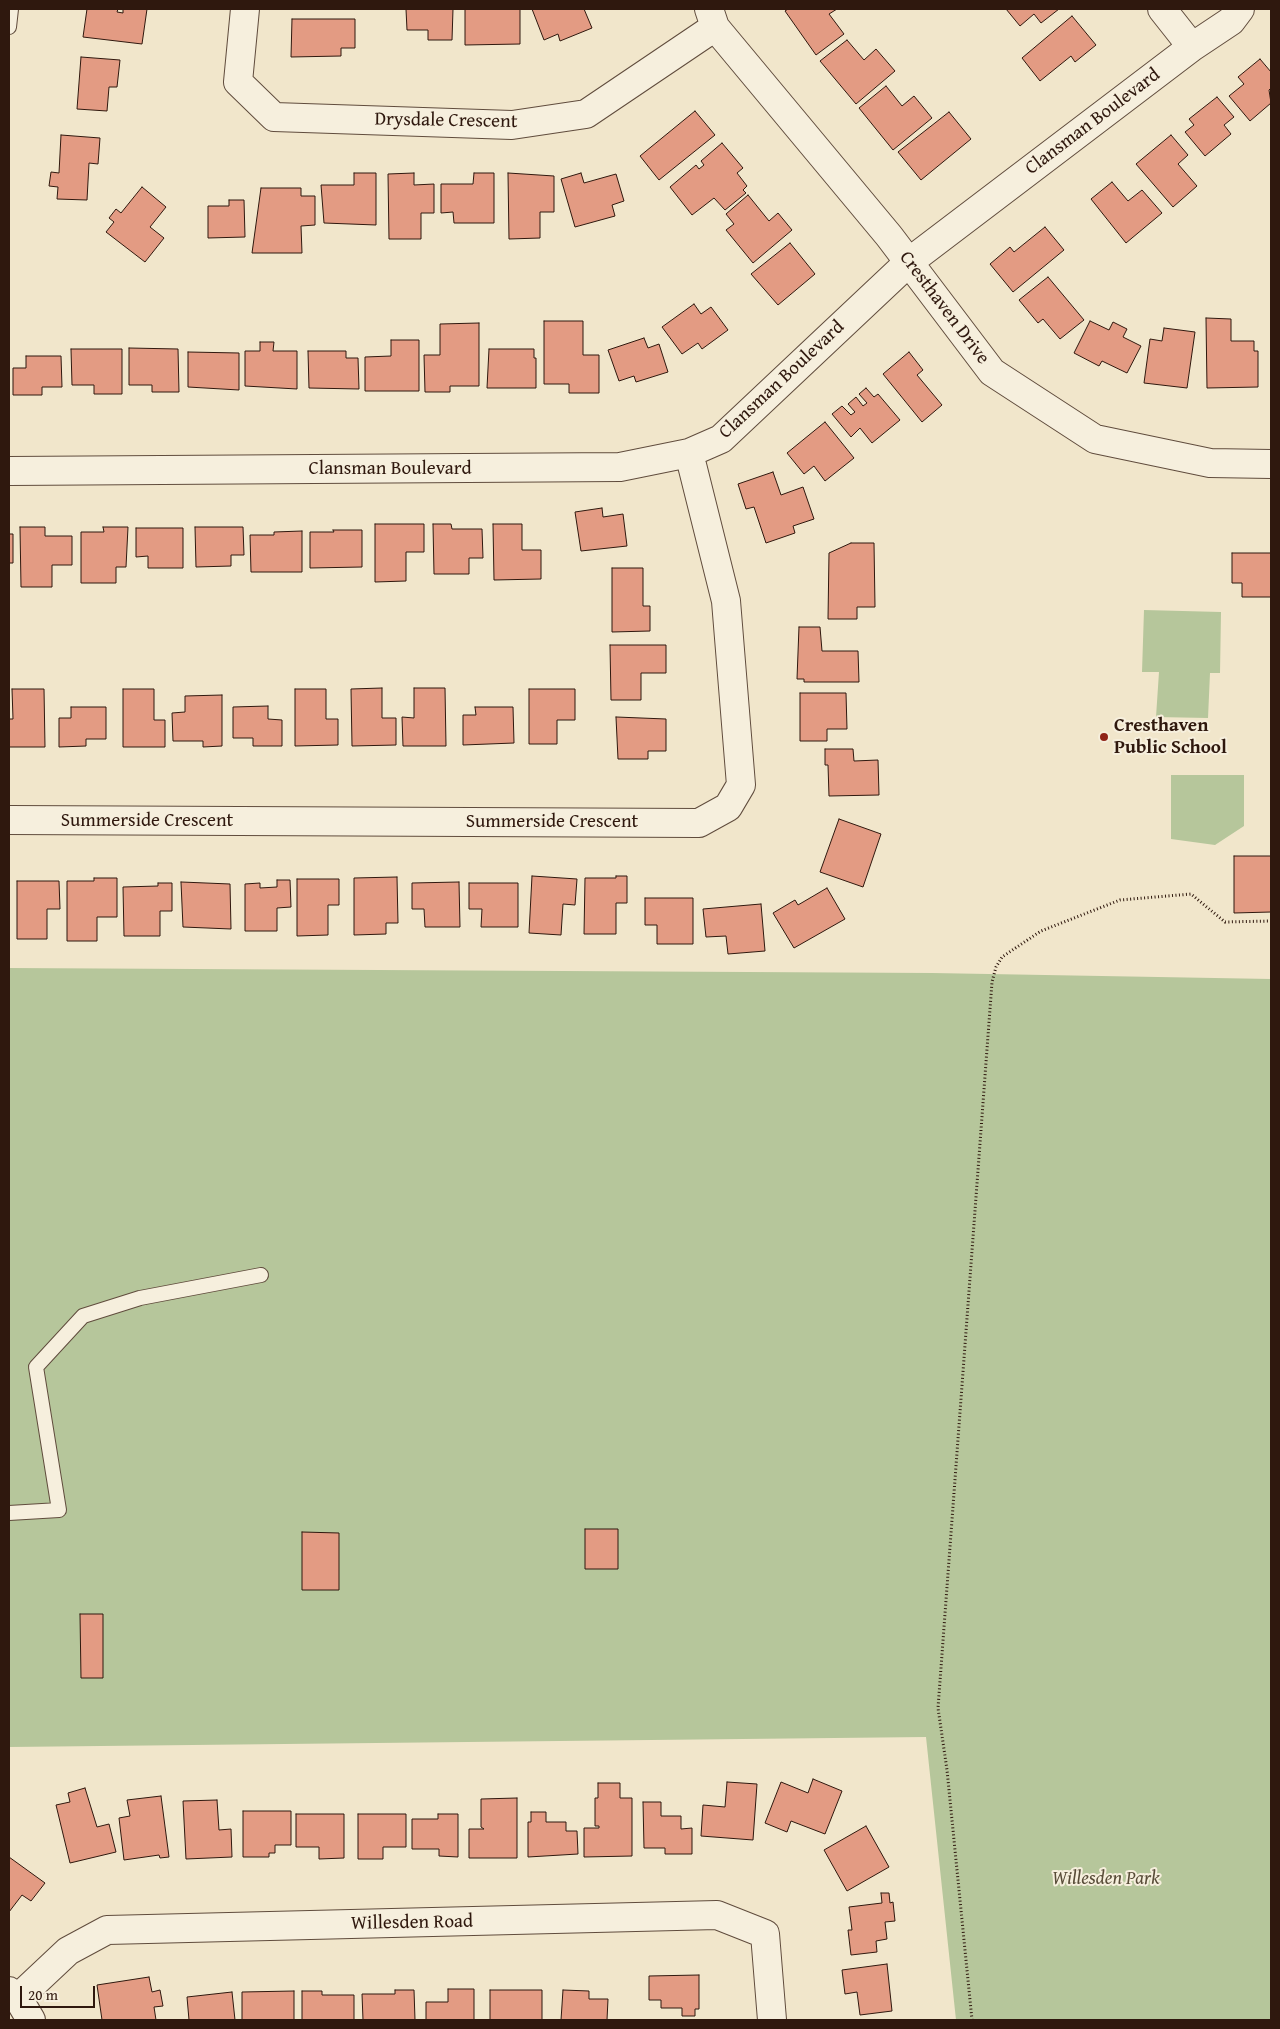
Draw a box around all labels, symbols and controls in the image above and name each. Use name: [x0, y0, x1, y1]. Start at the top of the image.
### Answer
street label: Clansman Boulevard: [1021, 64, 1165, 180]
street label: Drysdale Crescent: [374, 108, 518, 134]
street label: Cresthaven Drive: [894, 247, 994, 369]
street label: Clansman Boulevard: [715, 316, 849, 444]
street label: Clansman Boulevard: [308, 458, 472, 480]
place label: Cresthaven Public School: [1114, 715, 1227, 759]
marker: Cresthaven Public School: [1098, 731, 1110, 743]
street label: Summerside Crescent: [61, 810, 233, 832]
street label: Summerside Crescent: [466, 811, 638, 833]
park label: Willesden Park: [1052, 1868, 1160, 1890]
street label: Willesden Road: [351, 1911, 473, 1935]
scale bar: [22, 1976, 98, 2008]
text: 20 m: [28, 1984, 58, 2005]

